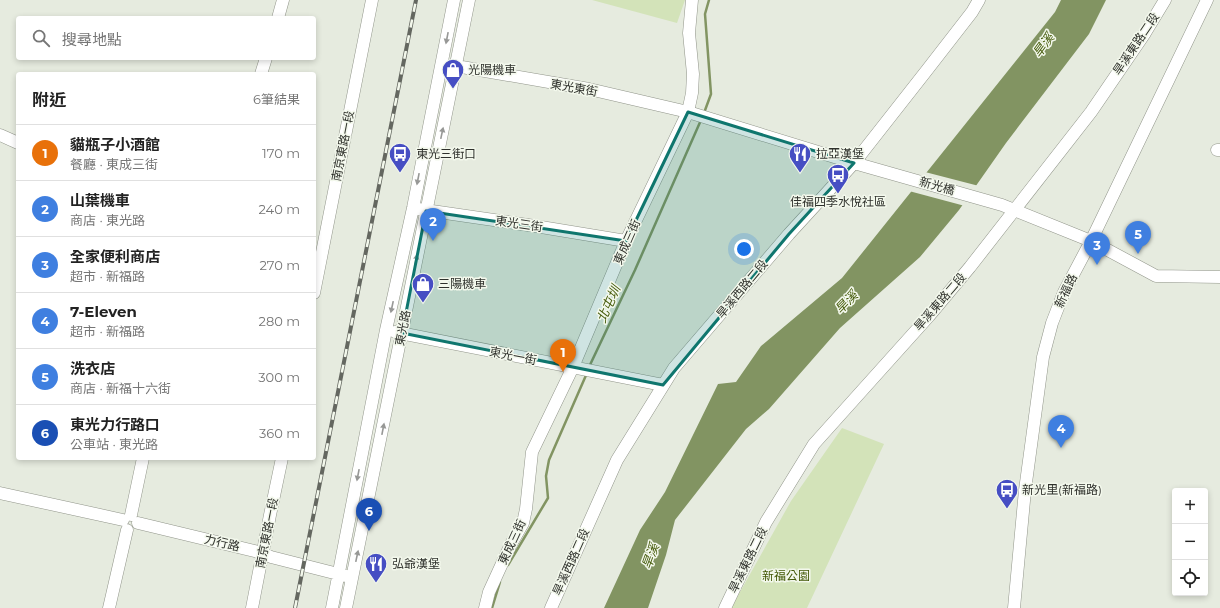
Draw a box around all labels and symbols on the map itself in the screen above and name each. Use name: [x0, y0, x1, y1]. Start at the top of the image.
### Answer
street label: 旱溪東路二段: [1109, 10, 1162, 78]
water label: 旱溪: [1029, 28, 1058, 60]
one-way arrow: [443, 32, 449, 44]
shop icon: 光陽機車: [440, 57, 466, 90]
place label: 光陽機車: [468, 62, 516, 77]
street label: 東光東街: [549, 76, 599, 99]
street label: 南京東路一段: [328, 109, 357, 183]
one-way arrow: [439, 126, 445, 139]
bus stop icon: 東光三街口: [387, 141, 413, 174]
restaurant icon: 拉亞漢堡: [787, 141, 813, 174]
place label: 東光三街口: [416, 146, 476, 161]
place label: 拉亞漢堡: [816, 146, 864, 161]
bus stop icon: 佳福四季水悅社區: [825, 162, 851, 195]
one-way arrow: [415, 173, 421, 186]
street label: 新光橋: [918, 173, 957, 198]
place label: 佳福四季水悅社區: [790, 194, 886, 209]
pin: 2: [420, 208, 446, 241]
street label: 東光三街: [494, 213, 544, 234]
street label: 東成三街: [610, 217, 643, 267]
pin: 5: [1125, 221, 1151, 254]
pin: 3: [1084, 232, 1110, 265]
your location: [734, 239, 754, 259]
one-way arrow: [414, 254, 420, 266]
street label: 旱溪西路二段: [713, 256, 771, 321]
street label: 旱溪東路二段: [910, 270, 969, 334]
shop icon: 三陽機車: [410, 271, 436, 304]
street label: 新福路: [1051, 271, 1080, 310]
place label: 三陽機車: [438, 276, 486, 291]
water label: 北屯圳: [593, 281, 624, 325]
water label: 旱溪: [831, 286, 862, 317]
one-way arrow: [388, 300, 394, 313]
street label: 東光路: [392, 309, 413, 347]
pin: 1: [550, 339, 576, 372]
street label: 東光一街: [488, 344, 538, 367]
pin: 4: [1048, 415, 1074, 448]
one-way arrow: [380, 423, 386, 435]
one-way arrow: [355, 469, 361, 481]
bus stop icon: 新光里(新福路): [994, 477, 1020, 510]
place label: 新光里(新福路): [1022, 482, 1102, 497]
street label: 南京東路一段: [252, 496, 281, 570]
pin: 6: [356, 498, 382, 531]
street label: 東成三街: [495, 517, 528, 567]
street label: 旱溪東路二段: [725, 524, 770, 595]
street label: 旱溪西路二段: [549, 526, 592, 598]
street label: 力行路: [203, 531, 241, 554]
water label: 旱溪: [638, 539, 663, 571]
one-way arrow: [354, 550, 360, 562]
restaurant icon: 弘爺漢堡: [363, 551, 389, 584]
place label: 弘爺漢堡: [392, 556, 440, 571]
park label: 新福公園: [762, 568, 810, 583]

